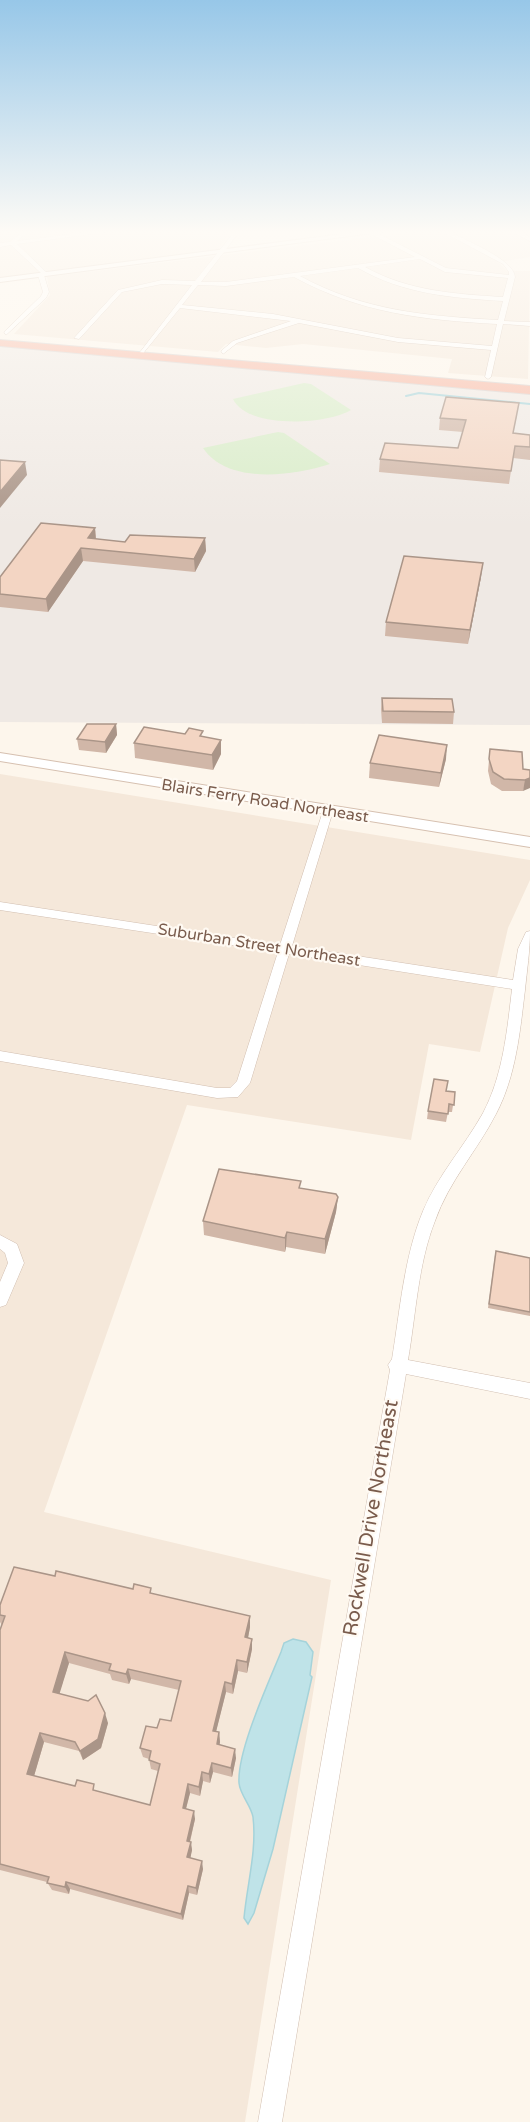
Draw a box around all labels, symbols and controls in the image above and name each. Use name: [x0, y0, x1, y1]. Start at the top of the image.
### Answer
street label: Blairs Ferry Road Northeast: [160, 775, 370, 827]
street label: Suburban Street Northeast: [156, 919, 362, 971]
street label: Rockwell Drive Northeast: [338, 1398, 404, 1638]

